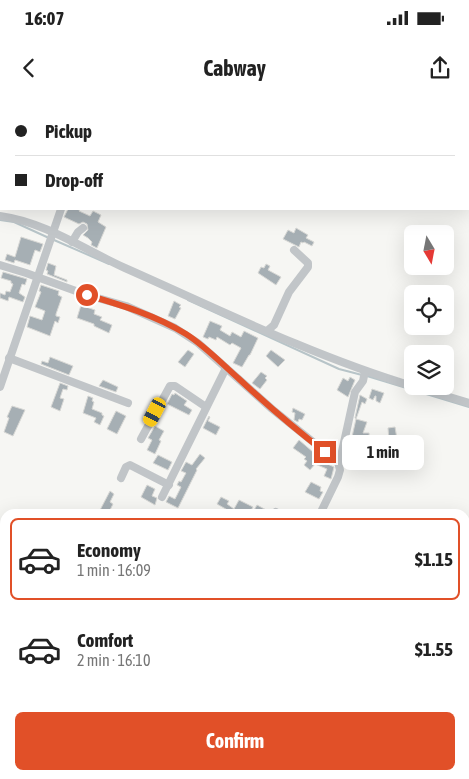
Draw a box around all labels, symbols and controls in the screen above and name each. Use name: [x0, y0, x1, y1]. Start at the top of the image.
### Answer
text: 16:07: [25, 7, 64, 29]
icon: back: [15, 54, 43, 82]
icon: share: [426, 54, 454, 82]
text: Cabway: [203, 55, 266, 81]
text: Pickup: [45, 120, 92, 142]
text: Drop-off: [45, 169, 103, 191]
north arrow: [404, 225, 454, 275]
map controls: [404, 225, 454, 395]
route start: [76, 284, 98, 306]
button: locate: [404, 285, 454, 335]
button: layers: [404, 345, 454, 395]
car: [141, 395, 168, 429]
callout: 1 min: [342, 434, 425, 470]
route end: [314, 441, 336, 463]
text: 1 min: [367, 443, 399, 461]
icon: car: [17, 537, 62, 582]
text: Economy: [77, 539, 141, 561]
text: $1.15: [415, 548, 453, 570]
text: 1 min · 16:09: [77, 561, 151, 579]
icon: car: [17, 627, 62, 672]
text: Comfort: [77, 629, 133, 651]
text: $1.55: [415, 638, 453, 660]
text: 2 min · 16:10: [77, 651, 150, 669]
button: Confirm: [15, 712, 455, 770]

